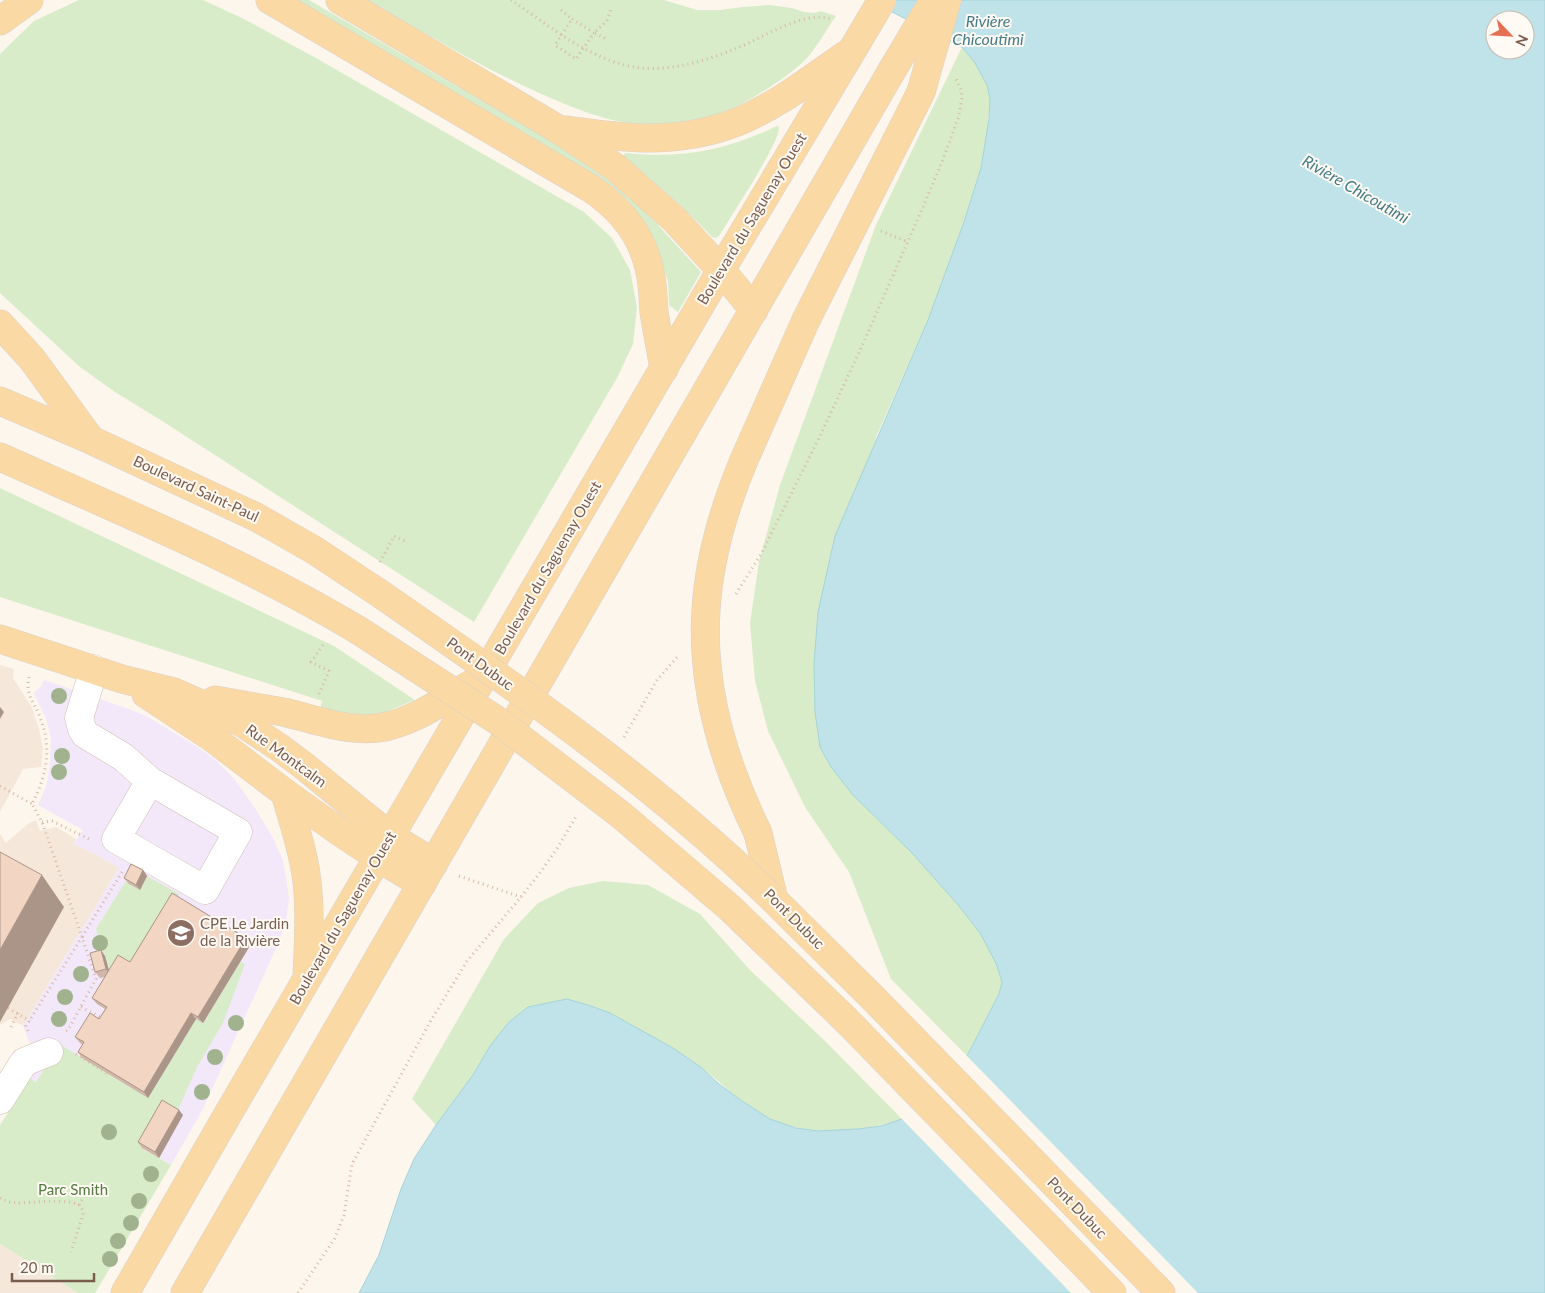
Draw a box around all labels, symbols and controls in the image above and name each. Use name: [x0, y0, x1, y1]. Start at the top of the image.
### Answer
north arrow: [1485, 10, 1535, 60]
water label: Rivière Chicoutimi: [952, 11, 1024, 48]
text: N: [1512, 32, 1532, 49]
street label: Boulevard du Saguenay Ouest: [693, 129, 810, 308]
water label: Rivière Chicoutimi: [1300, 150, 1413, 227]
street label: Boulevard Saint-Paul: [131, 451, 262, 525]
street label: Boulevard du Saguenay Ouest: [490, 477, 605, 657]
street label: Pont Dubuc: [444, 633, 517, 693]
street label: Rue Montcalm: [243, 720, 331, 791]
street label: Boulevard du Saguenay Ouest: [285, 827, 400, 1007]
street label: Pont Dubuc: [761, 884, 829, 952]
place label: CPE Le Jardin de la Rivière: [200, 914, 289, 949]
school or university icon: CPE Le Jardin de la Rivière: [166, 918, 196, 948]
street label: Pont Dubuc: [1044, 1173, 1111, 1242]
park label: Parc Smith: [38, 1180, 108, 1198]
scale bar: [12, 1250, 95, 1282]
text: 20 m: [20, 1258, 54, 1276]

